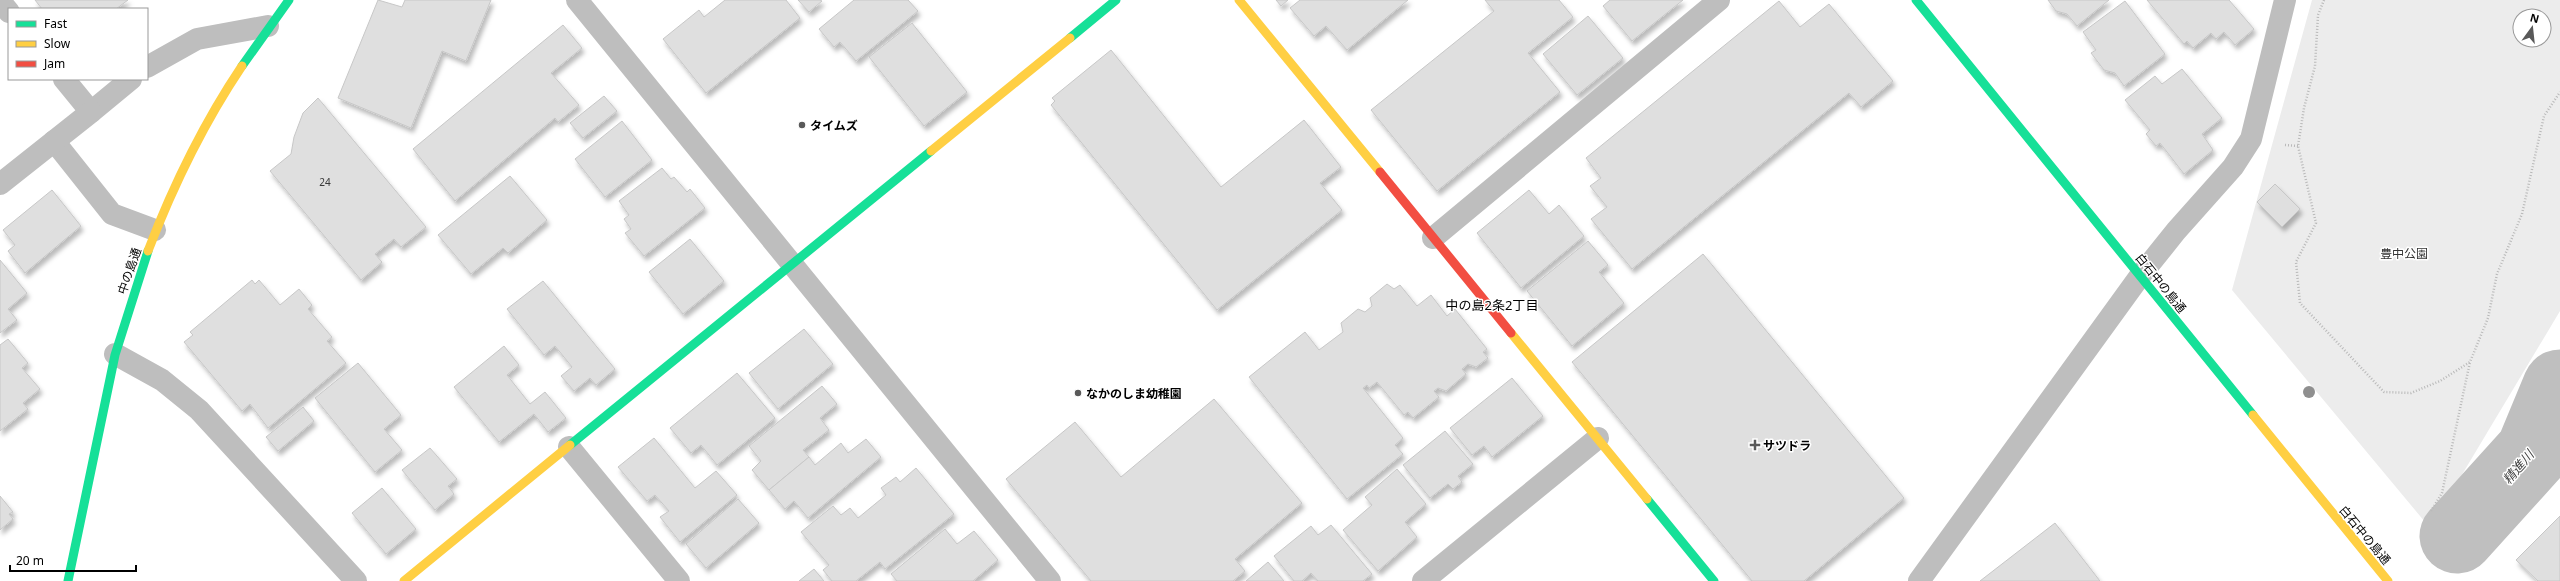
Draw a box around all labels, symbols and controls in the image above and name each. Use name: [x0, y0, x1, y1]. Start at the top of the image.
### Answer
legend: [8, 8, 148, 80]
north arrow: [2512, 8, 2552, 48]
text: N: [2528, 9, 2541, 26]
text: Fast: [44, 15, 68, 32]
text: Slow: [44, 35, 71, 52]
text: Jam: [43, 55, 65, 72]
place label: タイムズ: [810, 117, 858, 134]
marker: タイムズ: [797, 120, 807, 130]
house number: 24: [319, 175, 331, 189]
park label: 豊中公園: [2380, 245, 2428, 262]
street label: 中の島通: [113, 246, 145, 296]
street label: 白石中の島通: [2132, 250, 2190, 316]
district label: 中の島2条2丁目: [1446, 296, 1538, 314]
place label: なかのしま幼稚園: [1086, 385, 1182, 402]
marker: なかのしま幼稚園: [1073, 388, 1083, 398]
place label: サツドラ: [1763, 437, 1811, 454]
marker: サツドラ: [1750, 440, 1760, 450]
water label: 精進川: [2498, 445, 2539, 488]
street label: 白石中の島通: [2335, 502, 2395, 568]
scale bar: [10, 547, 136, 573]
text: 20 m: [16, 552, 44, 569]

